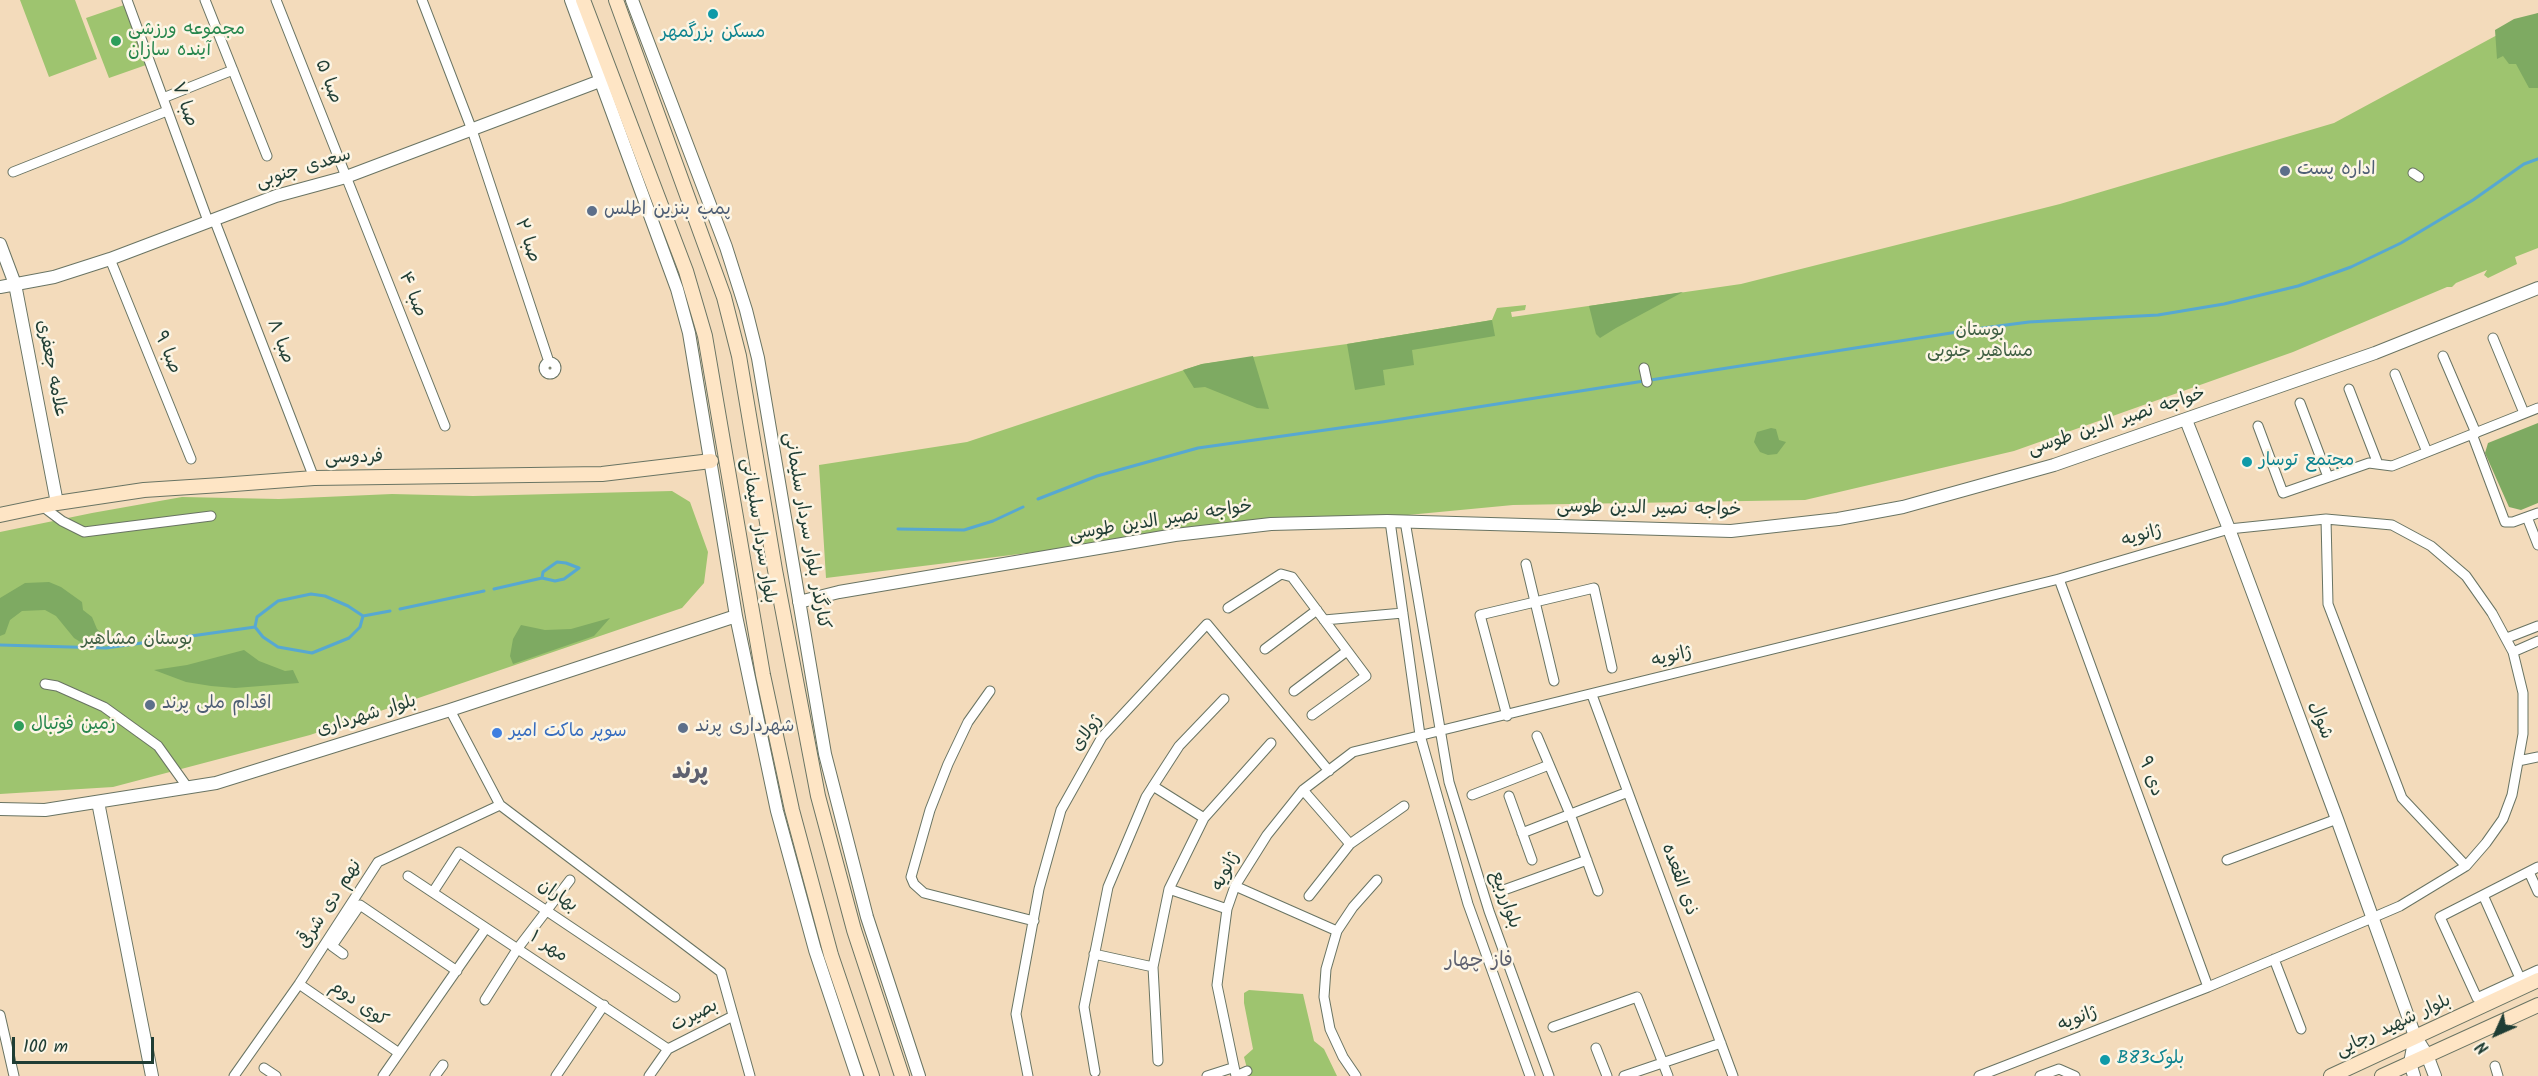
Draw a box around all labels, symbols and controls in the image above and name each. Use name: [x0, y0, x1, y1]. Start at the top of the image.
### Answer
marker: مسکن بزرگمهر: [706, 7, 720, 21]
place label: مجموعه ورزشی آینده سازان: [128, 20, 245, 63]
place label: مسکن بزرگمهر: [661, 23, 765, 45]
marker: مجموعه ورزشی آینده سازان: [109, 34, 123, 48]
street label: صبا ۵: [309, 57, 345, 107]
street label: صبا ۷: [165, 80, 201, 130]
street label: سعدی جنوبی: [254, 145, 354, 195]
place label: اداره پست: [2297, 160, 2376, 182]
marker: اداره پست: [2278, 164, 2292, 178]
place label: پمپ بنزین اطلس: [604, 200, 731, 222]
marker: پمپ بنزین اطلس: [585, 204, 599, 218]
street label: صبا ۲: [508, 216, 544, 266]
street label: صبا ۴: [392, 269, 430, 321]
street label: صبا ۸: [261, 317, 297, 367]
street label: علامه جعفری: [30, 318, 70, 420]
park label: بوستان مشاهیر جنوبی: [1927, 321, 2033, 364]
street label: صبا ۹: [148, 328, 184, 378]
street label: خواجه نصیر الدین طوسی: [2026, 384, 2208, 462]
street label: کنارگذر بلوار سردار سلیمانی: [777, 431, 833, 631]
street label: فردوسی: [325, 448, 383, 470]
place label: مجتمع توسار: [2259, 451, 2354, 473]
marker: مجتمع توسار: [2240, 455, 2254, 469]
street label: بلوار سردار سلیمانی: [735, 457, 779, 605]
street label: خواجه نصیر الدین طوسی: [1068, 497, 1254, 547]
street label: خواجه نصیر الدین طوسی: [1556, 498, 1742, 522]
street label: ژانویه: [2120, 521, 2164, 553]
park label: بوستان مشاهیر: [81, 630, 193, 652]
street label: ژانویه: [1650, 643, 1694, 673]
street label: بلوار شهرداری: [315, 692, 419, 742]
place label: اقدام ملی پرند: [162, 694, 271, 716]
marker: اقدام ملی پرند: [143, 698, 157, 712]
street label: شوال: [2302, 699, 2336, 743]
street label: ژولای: [1068, 712, 1108, 756]
place label: زمین فوتبال: [31, 715, 116, 737]
place label: شهرداری پرند: [695, 717, 794, 739]
marker: زمین فوتبال: [12, 719, 26, 733]
marker: شهرداری پرند: [676, 721, 690, 735]
place label: سوپر ماکت امیر: [509, 722, 627, 744]
marker: سوپر ماکت امیر: [490, 726, 504, 740]
street label: ۹ دی: [2132, 754, 2166, 800]
district label: پرند: [672, 760, 708, 788]
street label: ذی القعده: [1655, 841, 1701, 919]
street label: ژانویه: [1208, 849, 1246, 895]
street label: نهم دی شرقی: [294, 857, 368, 953]
street label: بلوارربیع: [1484, 868, 1524, 932]
street label: بهاران: [533, 876, 581, 918]
street label: مهر ۱: [525, 928, 571, 968]
district label: فاز چهار: [1445, 951, 1513, 975]
street label: کوی دوم: [325, 977, 391, 1033]
street label: بلوار شهید رجایی: [2333, 991, 2455, 1063]
street label: بصیرت: [668, 996, 722, 1038]
street label: ژانویه: [2055, 1003, 2101, 1037]
north arrow: [2466, 1004, 2526, 1064]
scale bar: [15, 1025, 158, 1063]
text: 100 m: [23, 1033, 68, 1062]
text: N: [2471, 1035, 2495, 1060]
place label: B83بلوک: [2117, 1049, 2184, 1071]
marker: B83بلوک: [2098, 1053, 2112, 1067]

